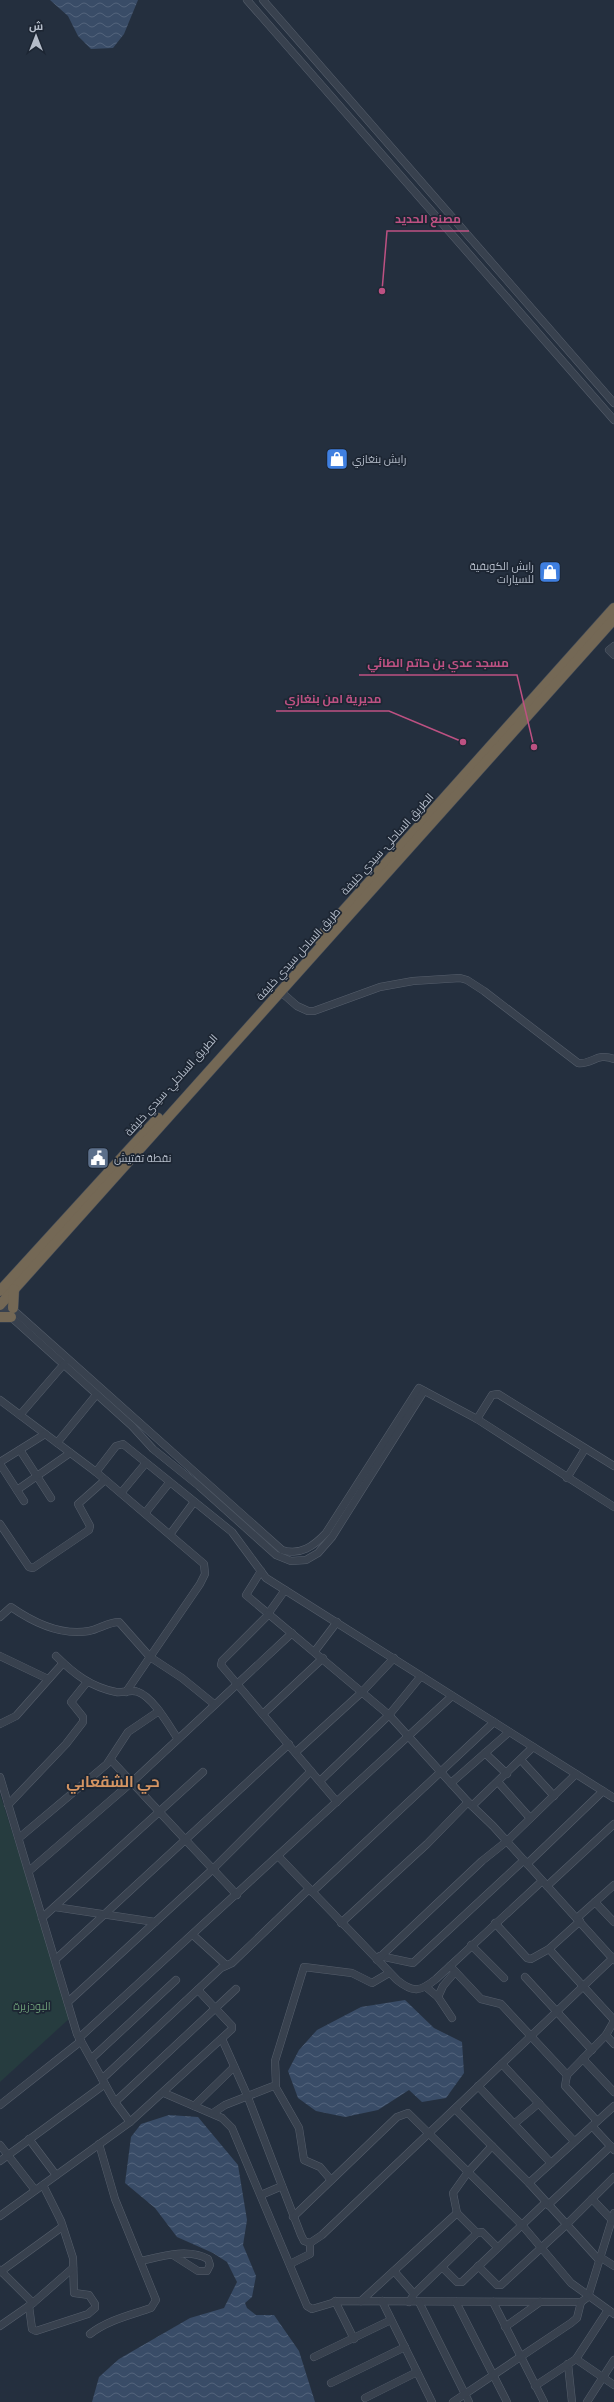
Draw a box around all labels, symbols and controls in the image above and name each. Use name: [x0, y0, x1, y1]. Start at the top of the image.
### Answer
north arrow: [16, 16, 56, 56]
text: ش: [29, 20, 43, 33]
callout: مصنع الحديد: [387, 207, 469, 231]
text: مصنع الحديد: [395, 212, 461, 228]
shop icon: رابش بنغازي: [324, 446, 350, 472]
place label: رابش بنغازي: [352, 453, 406, 468]
shop icon: رابش الكويفية للسيارات: [537, 559, 563, 585]
place label: رابش الكويفية للسيارات: [470, 560, 534, 586]
callout: مسجد عدي بن حاتم الطائي: [359, 651, 517, 675]
text: مسجد عدي بن حاتم الطائي: [367, 656, 509, 673]
callout: مديرية امن بنغازي: [276, 687, 389, 711]
text: مديرية امن بنغازي: [285, 692, 382, 709]
street label: الطريق الساحلي- سيدي خليفة: [338, 791, 438, 899]
street label: طريق الساحل سيدي خليفة: [253, 905, 345, 1005]
street label: الطريق الساحلي- سيدي خليفة: [122, 1032, 222, 1140]
public building icon: نقطة تفتيش: [85, 1145, 111, 1171]
place label: نقطة تفتيش: [114, 1152, 171, 1165]
district label: حي الشقعابي: [66, 1773, 160, 1794]
park label: البودزيرة: [13, 2000, 51, 2013]

